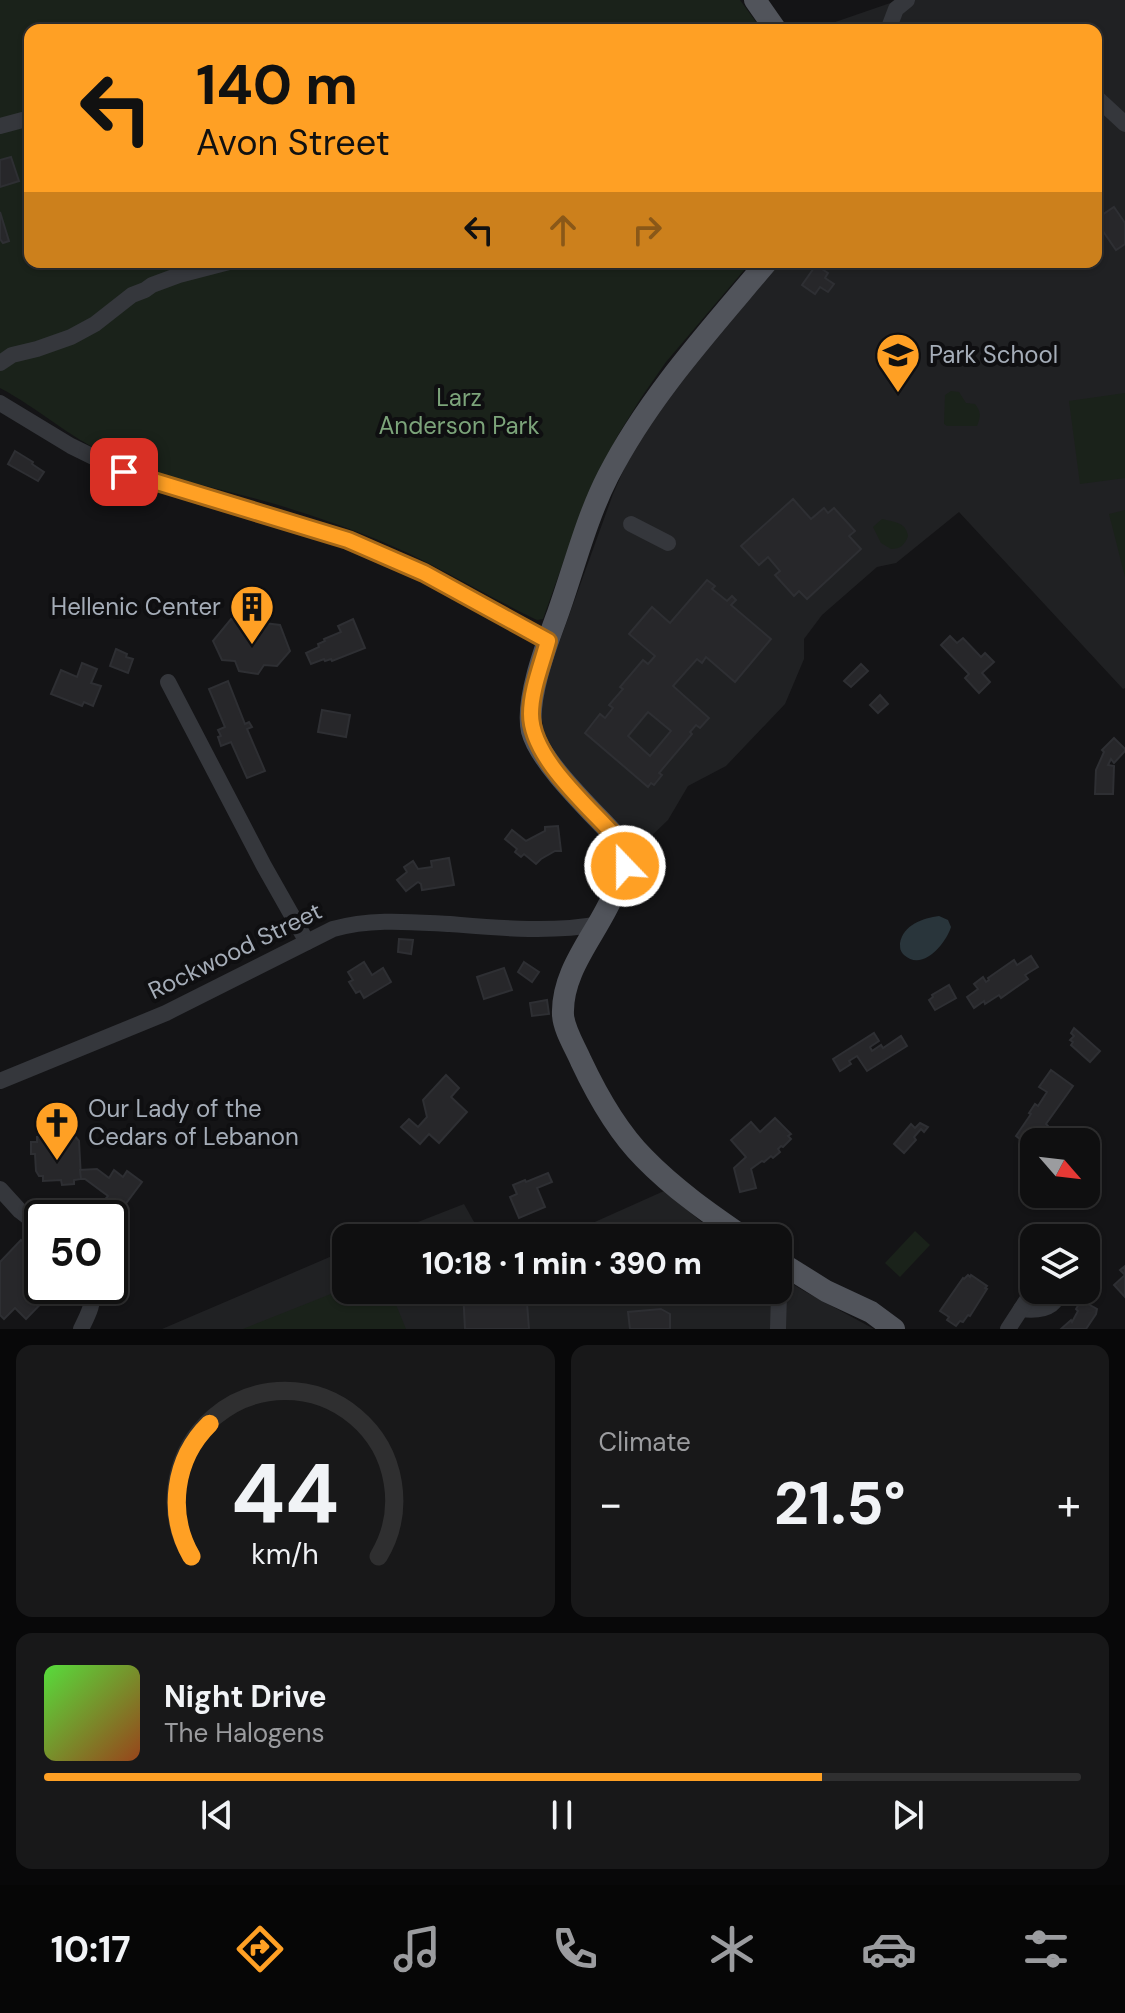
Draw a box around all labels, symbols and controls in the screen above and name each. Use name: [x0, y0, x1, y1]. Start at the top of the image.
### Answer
text: 140 m: [196, 48, 358, 121]
icon: left: [64, 56, 168, 160]
text: Avon Street: [196, 119, 390, 166]
icon: left: [457, 208, 501, 252]
icon: ahead: [541, 208, 585, 252]
icon: right: [625, 208, 669, 252]
school or university icon: Park School: [874, 331, 922, 394]
place label: Park School: [929, 339, 1058, 370]
park label: Larz Anderson Park: [378, 382, 540, 441]
pin: [90, 438, 158, 506]
icon: arrive: [102, 450, 146, 494]
building icon: Hellenic Center: [228, 583, 276, 646]
place label: Hellenic Center: [51, 591, 221, 622]
position arrow: [583, 824, 667, 908]
street label: Rockwood Street: [143, 895, 327, 1006]
place label: Our Lady of the Cedars of Lebanon: [88, 1093, 299, 1152]
church icon: Our Lady of the Cedars of Lebanon: [33, 1099, 81, 1162]
north arrow: [1020, 1128, 1100, 1208]
map controls: [1020, 1128, 1100, 1304]
speed limit sign: 50: [24, 1200, 128, 1304]
button: layers: [1020, 1224, 1100, 1304]
text: 10:18 · 1 min · 390 m: [422, 1244, 702, 1283]
text: Climate: [599, 1425, 691, 1459]
text: 44: [231, 1440, 339, 1549]
text: 21.5°: [774, 1464, 906, 1543]
text: −: [599, 1475, 623, 1533]
text: +: [1057, 1475, 1081, 1533]
text: km/h: [251, 1536, 319, 1573]
text: Night Drive: [164, 1677, 327, 1716]
text: The Halogens: [164, 1716, 324, 1750]
icon: previous: [195, 1793, 239, 1837]
icon: pause: [540, 1793, 584, 1837]
icon: next: [886, 1793, 930, 1837]
icon: directions: [232, 1921, 288, 1977]
icon: music: [389, 1921, 445, 1977]
icon: phone: [547, 1921, 603, 1977]
icon: climate: [704, 1921, 760, 1977]
icon: car: [861, 1921, 917, 1977]
icon: filters: [1018, 1921, 1074, 1977]
text: 10:17: [51, 1926, 131, 1973]

